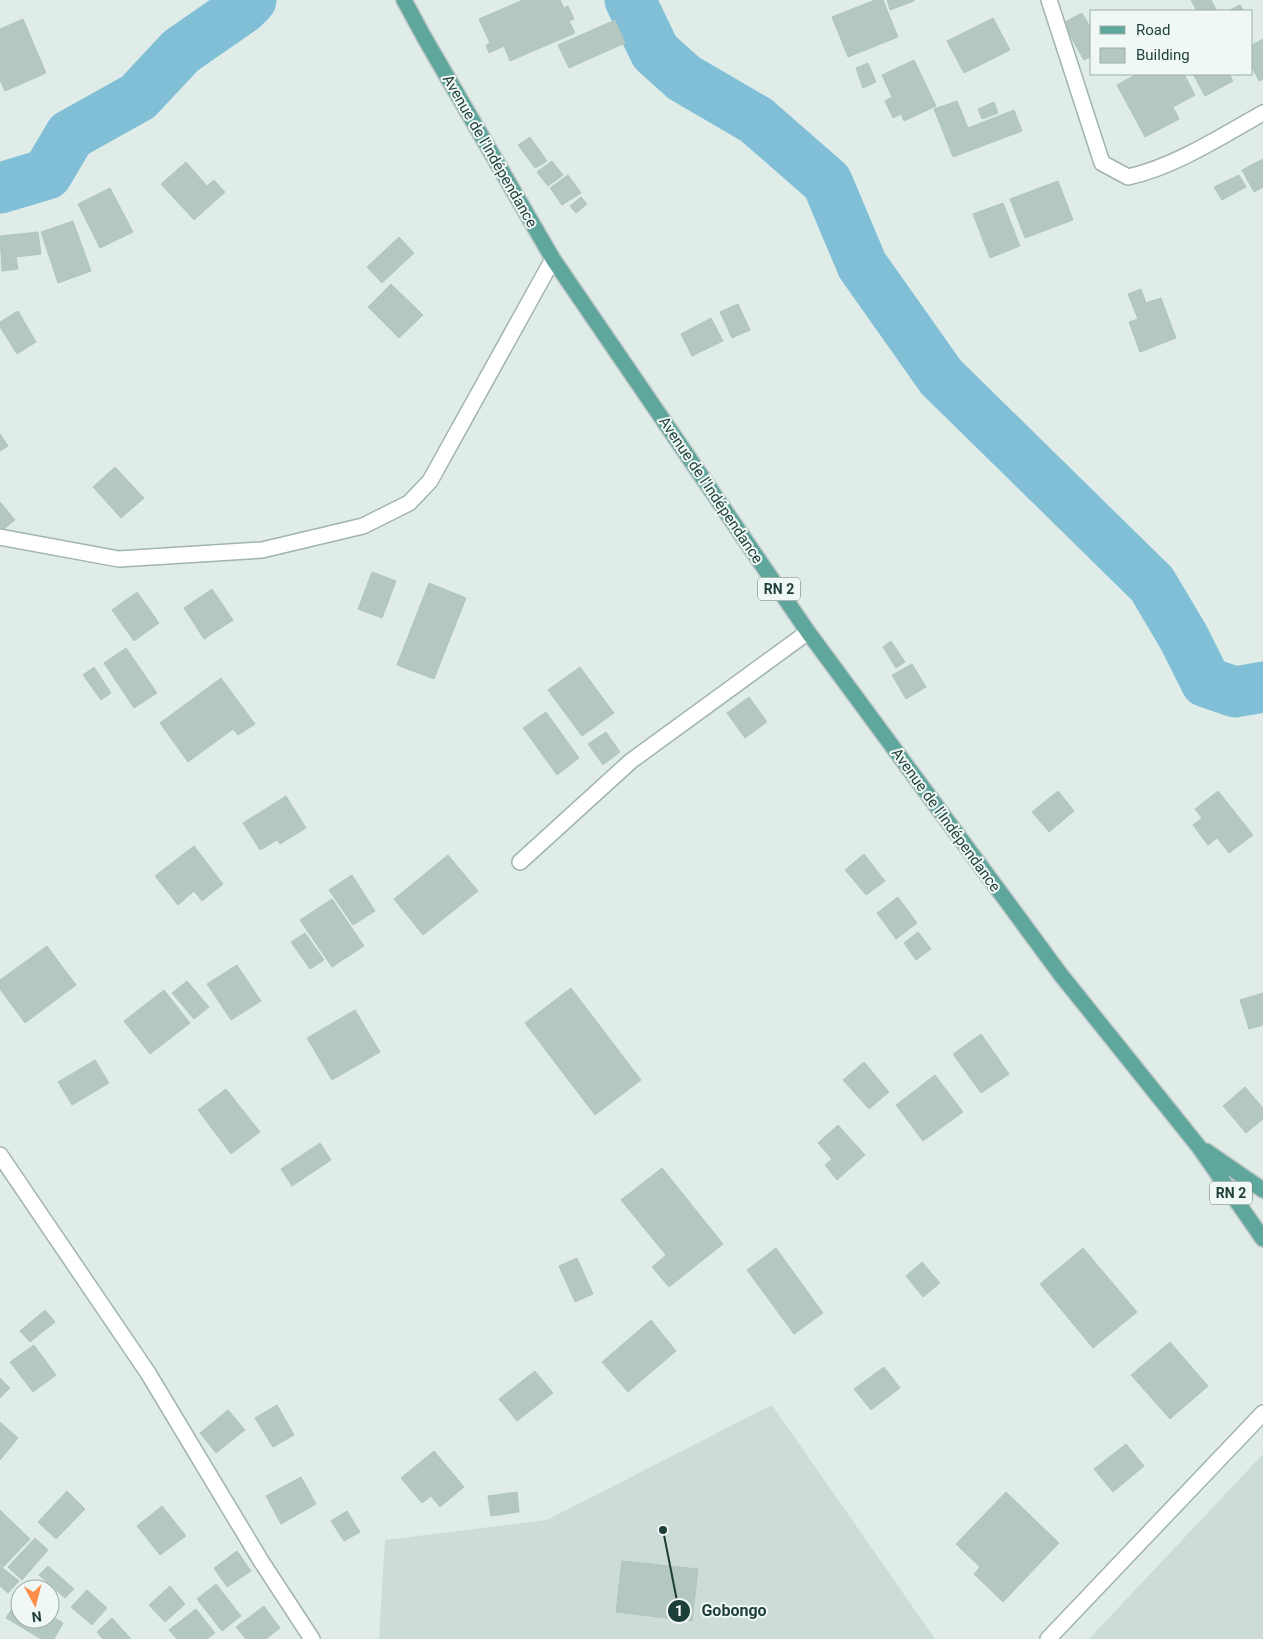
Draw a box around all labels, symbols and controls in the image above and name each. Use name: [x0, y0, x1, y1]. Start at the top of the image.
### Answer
legend: [1090, 10, 1253, 75]
text: Road: [1136, 21, 1170, 39]
text: Building: [1136, 46, 1190, 64]
street label: Avenue de l'Indépendance: [439, 71, 541, 231]
street label: Avenue de l'Indépendance: [655, 413, 767, 567]
road number: RN 2: [758, 578, 800, 600]
street label: Avenue de l'Indépendance: [888, 745, 1004, 895]
road number: RN 2: [1210, 1182, 1252, 1204]
north arrow: [10, 1579, 60, 1629]
callout: Gobongo: [667, 1595, 777, 1626]
text: Gobongo: [701, 1601, 767, 1620]
text: 1: [675, 1602, 683, 1620]
text: N: [31, 1608, 42, 1625]

